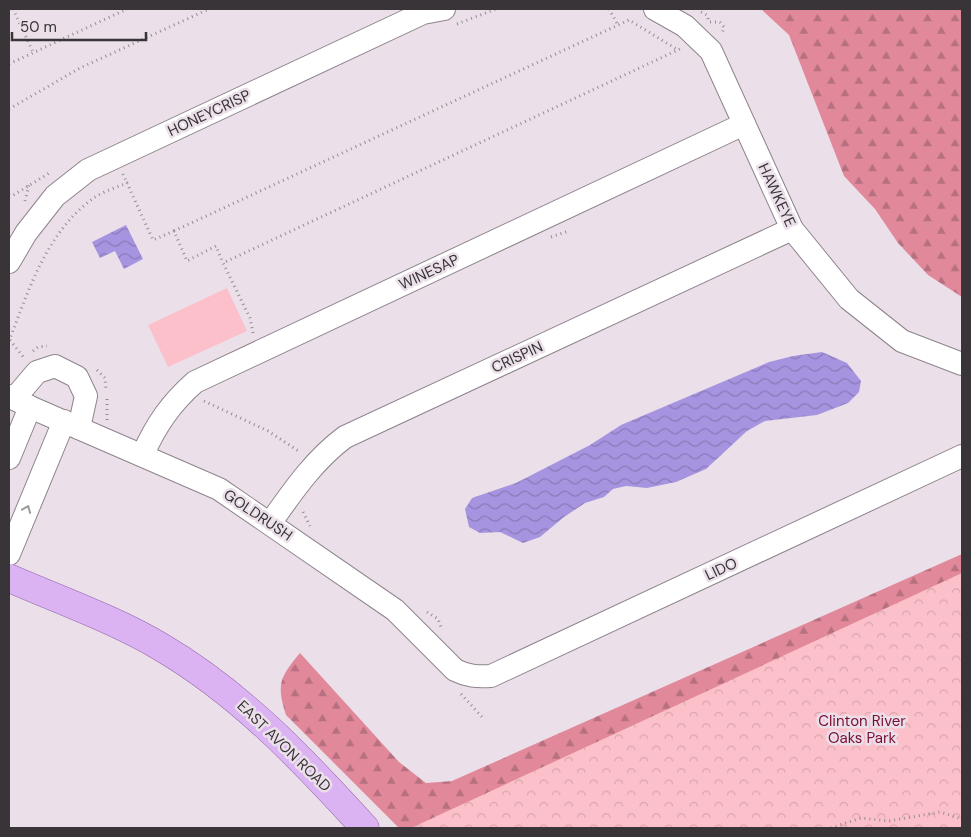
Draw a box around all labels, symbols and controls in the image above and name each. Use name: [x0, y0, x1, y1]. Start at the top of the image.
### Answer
scale bar: [12, 10, 146, 42]
text: 50 m: [20, 17, 57, 37]
street label: HONEYCRISP: [164, 85, 254, 141]
street label: HAWKEYE: [754, 160, 800, 230]
street label: WINESAP: [396, 249, 463, 295]
street label: CRISPIN: [488, 336, 546, 378]
street label: GOLDRUSH: [220, 485, 296, 545]
one-way arrow: [21, 505, 32, 514]
street label: LIDO: [702, 553, 740, 585]
street label: EAST AVON ROAD: [233, 696, 335, 796]
park label: Clinton River Oaks Park: [818, 711, 906, 748]

